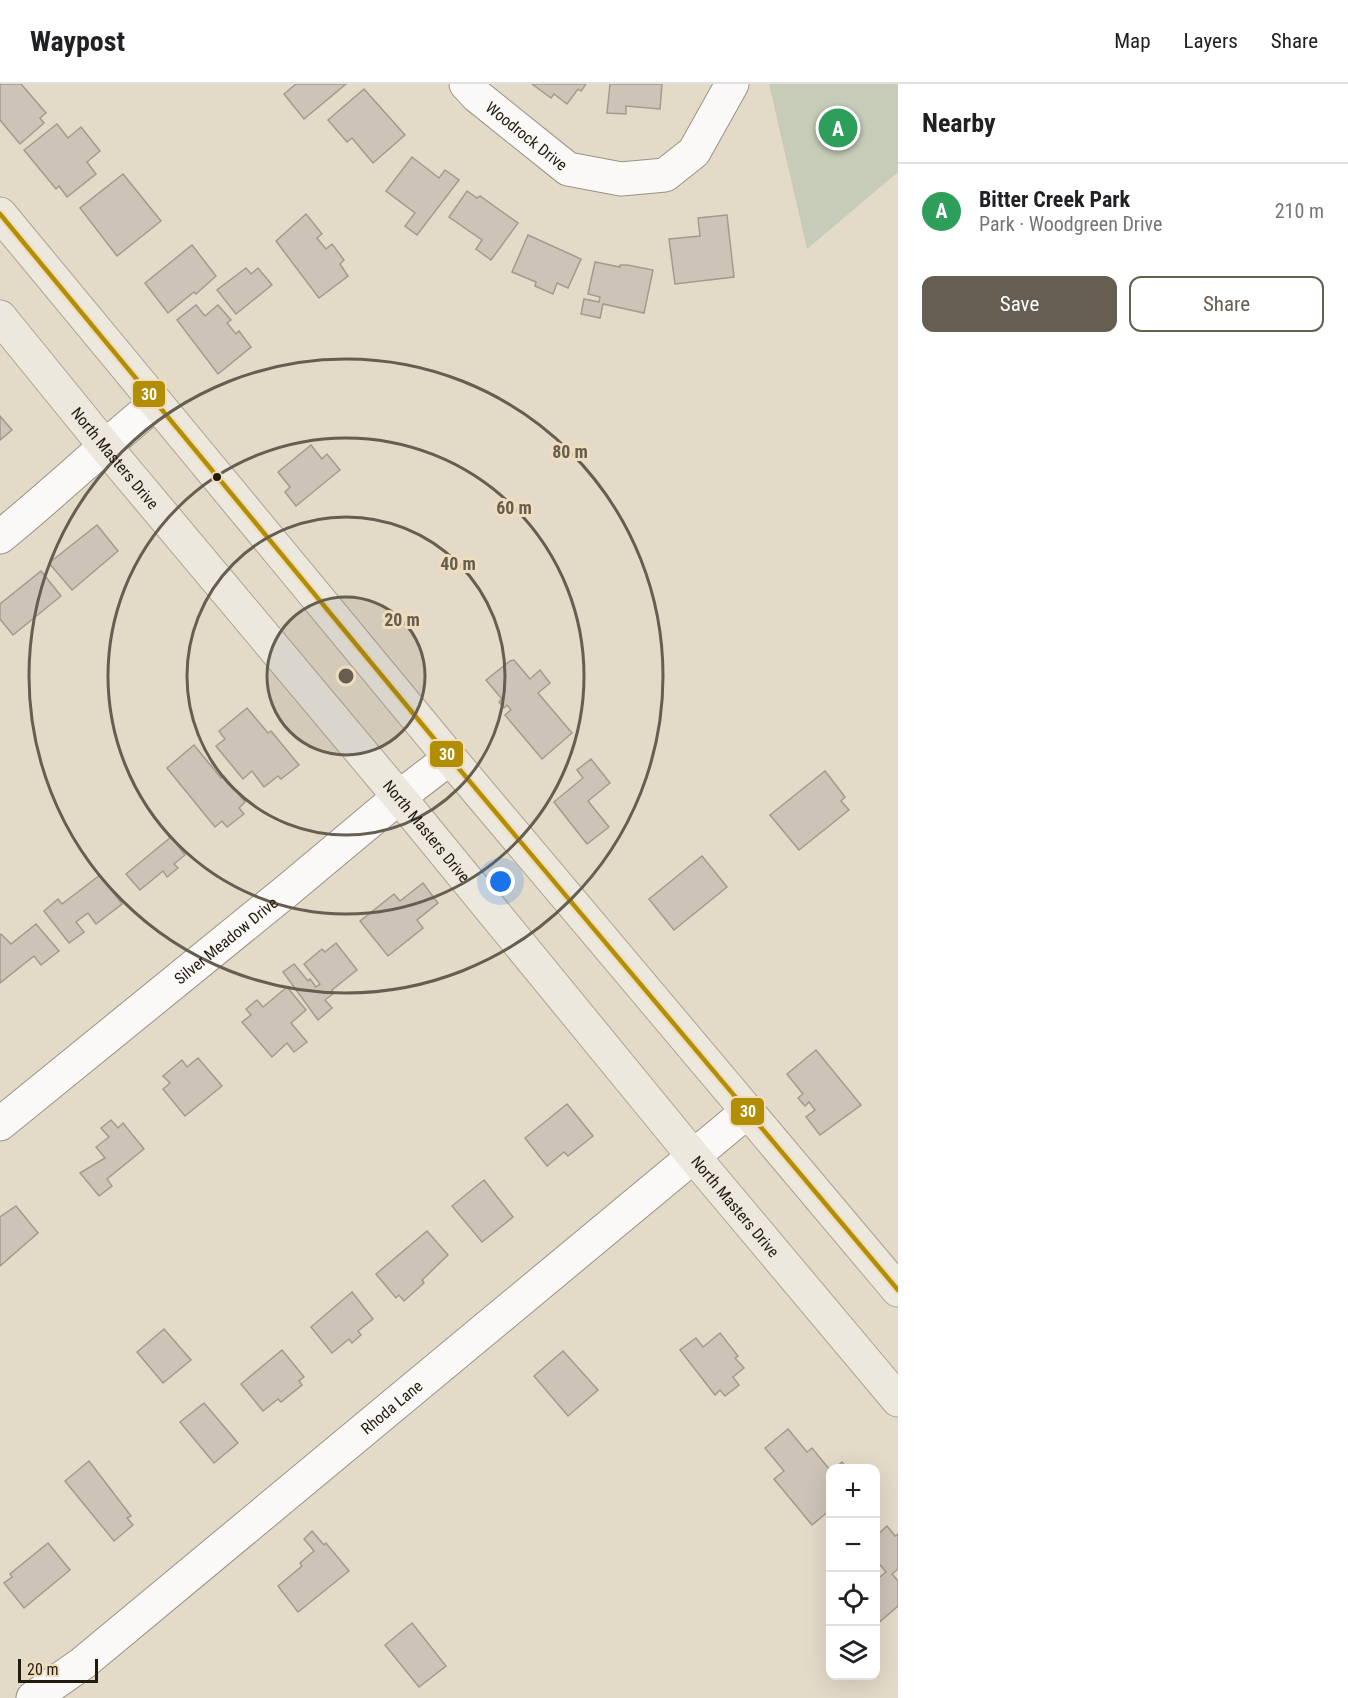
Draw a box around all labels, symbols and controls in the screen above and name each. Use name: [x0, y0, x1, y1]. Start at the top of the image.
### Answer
text: Waypost: [30, 25, 125, 58]
text: Map: [1114, 29, 1151, 53]
text: Layers: [1184, 29, 1238, 53]
text: Share: [1271, 29, 1318, 53]
street label: Woodrock Drive: [482, 98, 571, 175]
pin: A: [818, 106, 858, 150]
text: Nearby: [922, 108, 996, 138]
text: Bitter Creek Park: [979, 187, 1130, 212]
text: A: [936, 199, 947, 223]
text: 210 m: [1275, 199, 1324, 223]
text: Park · Woodgreen Drive: [979, 212, 1162, 236]
button: Save: [922, 276, 1117, 332]
button: Share: [1129, 276, 1324, 332]
line badge: 30: [132, 380, 166, 408]
text: 30: [141, 385, 157, 404]
street label: North Masters Drive: [67, 404, 162, 513]
text: 80 m: [552, 441, 588, 462]
unlabelled marker: [211, 471, 223, 483]
text: 60 m: [496, 497, 532, 518]
text: 40 m: [440, 553, 476, 574]
text: 20 m: [384, 609, 420, 630]
centre of rings: [336, 666, 356, 686]
line badge: 30: [429, 740, 464, 768]
text: 30: [439, 745, 455, 764]
street label: North Masters Drive: [379, 776, 474, 886]
your location: [486, 867, 515, 896]
street label: Silver Meadow Drive: [171, 893, 282, 988]
line badge: 30: [730, 1097, 765, 1126]
text: 30: [740, 1102, 756, 1121]
street label: North Masters Drive: [687, 1152, 783, 1261]
street label: Rhoda Lane: [357, 1376, 426, 1438]
map controls: [826, 1464, 880, 1680]
button: +: [826, 1464, 880, 1518]
button: −: [826, 1518, 880, 1572]
button: locate: [826, 1572, 880, 1626]
button: layers: [826, 1626, 880, 1680]
scale bar: [18, 1656, 98, 1684]
text: 20 m: [27, 1660, 59, 1679]

